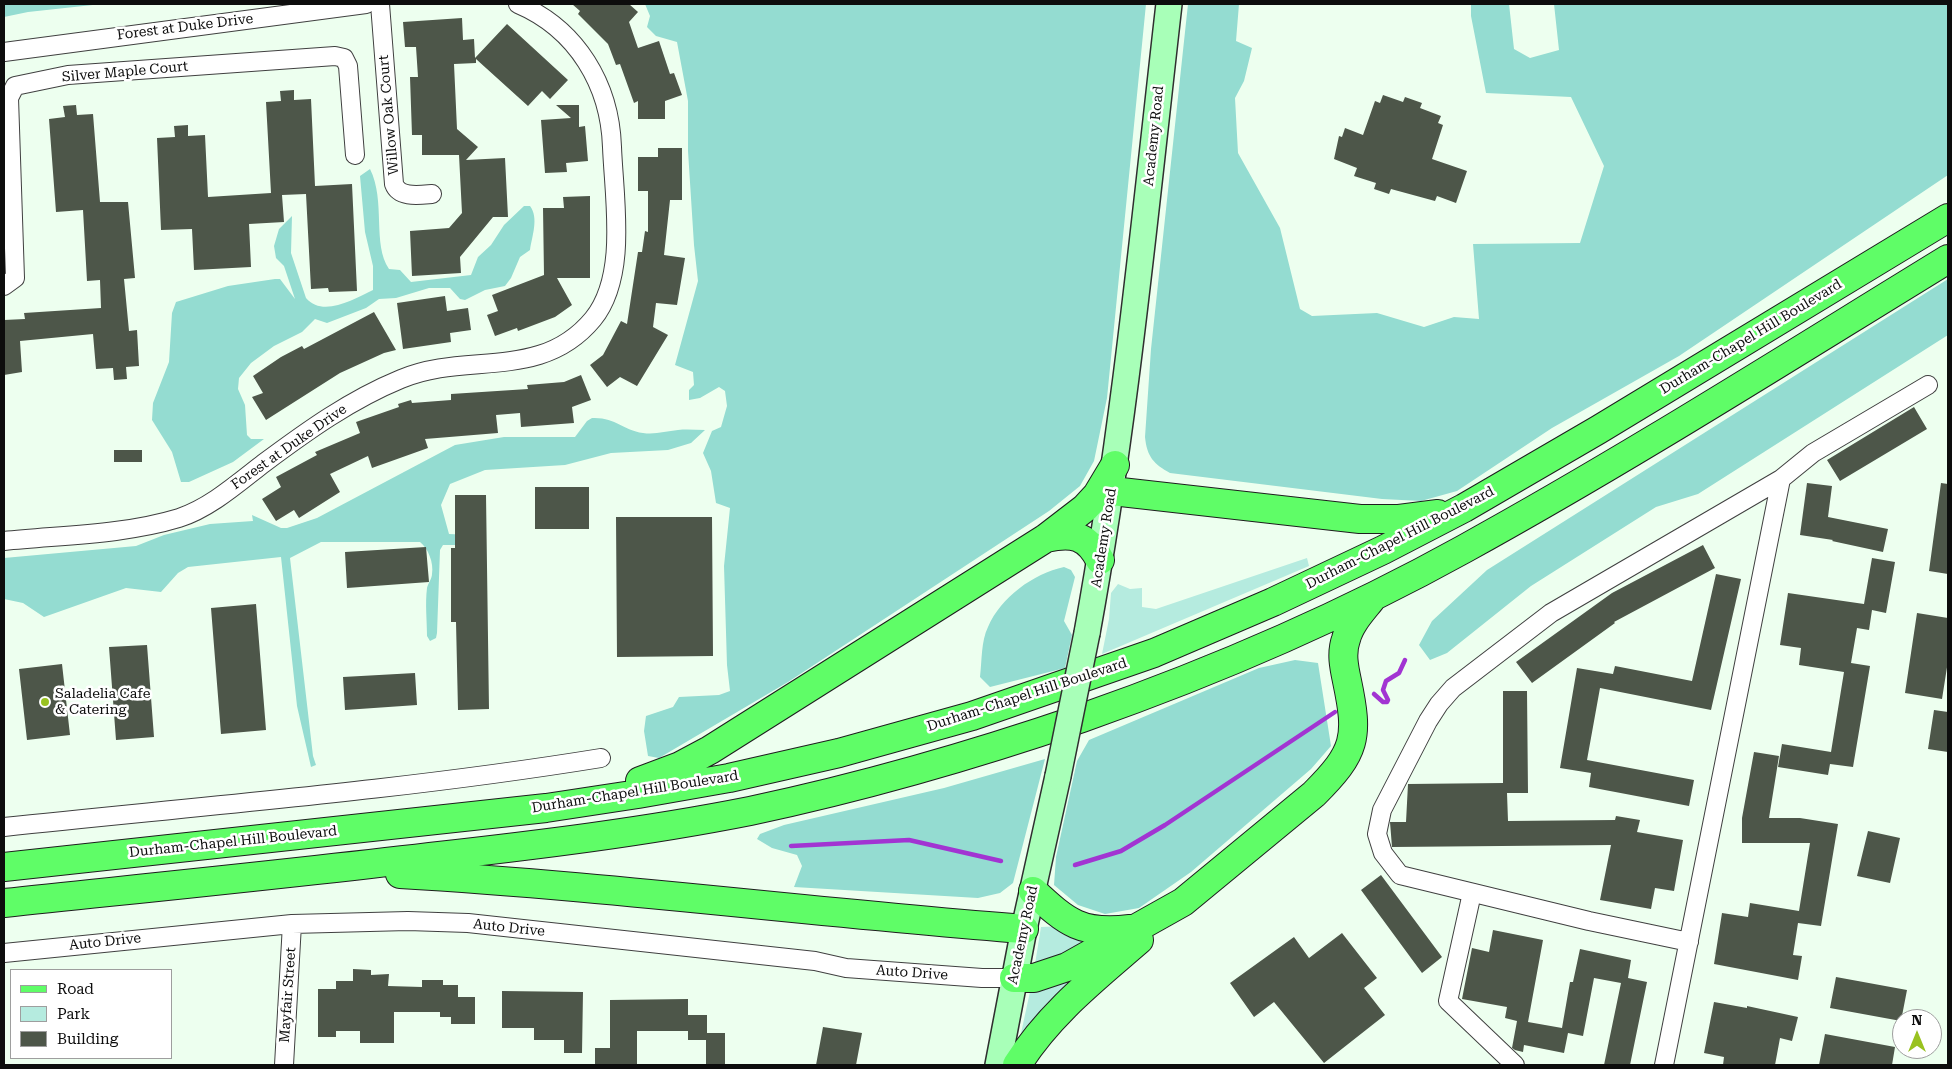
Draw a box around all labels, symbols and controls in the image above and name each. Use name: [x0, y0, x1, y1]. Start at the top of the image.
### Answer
street label: Forest at Duke Drive: [116, 10, 254, 44]
street label: Willow Oak Court: [375, 54, 403, 176]
street label: Silver Maple Court: [61, 58, 189, 86]
street label: Academy Road: [1140, 85, 1168, 187]
street label: Durham-Chapel Hill Boulevard: [1657, 276, 1845, 398]
street label: Forest at Duke Drive: [228, 401, 350, 493]
street label: Durham-Chapel Hill Boulevard: [1303, 483, 1497, 593]
street label: Academy Road: [1088, 487, 1120, 589]
street label: Durham-Chapel Hill Boulevard: [925, 655, 1129, 735]
place label: Saladelia Cafe & Catering: [55, 686, 150, 719]
marker: Saladelia Cafe & Catering: [39, 696, 51, 708]
street label: Durham-Chapel Hill Boulevard: [530, 767, 740, 817]
street label: Durham-Chapel Hill Boulevard: [128, 823, 338, 861]
street label: Academy Road: [1004, 884, 1042, 986]
street label: Auto Drive: [472, 916, 546, 940]
street label: Auto Drive: [68, 930, 142, 954]
street label: Mayfair Street: [276, 947, 300, 1043]
street label: Auto Drive: [875, 962, 949, 984]
legend: [10, 969, 172, 1059]
text: Road: [57, 980, 94, 998]
text: Park: [57, 1005, 90, 1023]
north arrow: [1892, 1009, 1942, 1059]
text: N: [1912, 1012, 1922, 1028]
text: Building: [57, 1030, 118, 1048]

